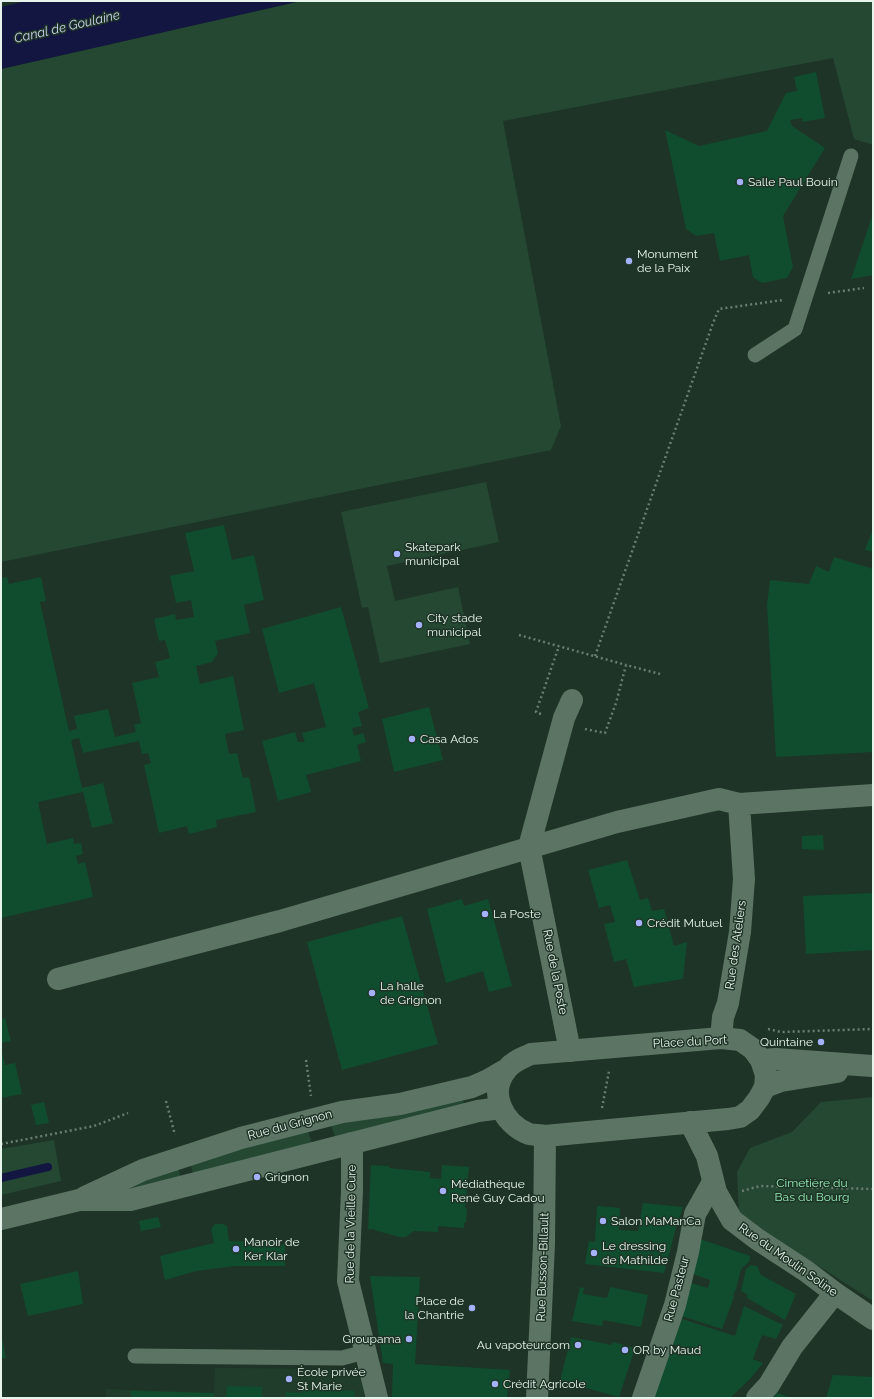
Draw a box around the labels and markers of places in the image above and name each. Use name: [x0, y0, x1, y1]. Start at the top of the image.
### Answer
place label: Salle Paul Bouin: [748, 175, 838, 189]
marker: Salle Paul Bouin: [735, 177, 745, 187]
place label: Monument de la Paix: [637, 247, 698, 275]
marker: Monument de la Paix: [624, 256, 634, 266]
place label: Skatepark municipal: [405, 540, 461, 568]
marker: Skatepark municipal: [392, 549, 402, 559]
place label: City stade municipal: [427, 611, 482, 639]
marker: City stade municipal: [414, 620, 424, 630]
place label: Casa Ados: [420, 732, 478, 746]
marker: Casa Ados: [407, 734, 417, 744]
place label: La Poste: [493, 907, 541, 921]
marker: La Poste: [480, 909, 490, 919]
place label: Crédit Mutuel: [647, 916, 723, 930]
marker: Crédit Mutuel: [634, 918, 644, 928]
place label: La halle de Grignon: [380, 979, 442, 1007]
marker: La halle de Grignon: [367, 988, 377, 998]
place label: Quintaine: [760, 1035, 813, 1049]
marker: Quintaine: [816, 1037, 826, 1047]
place label: Grignon: [265, 1170, 309, 1184]
marker: Grignon: [252, 1172, 262, 1182]
place label: Médiathèque René Guy Cadou: [451, 1177, 545, 1205]
marker: Médiathèque René Guy Cadou: [438, 1186, 448, 1196]
place label: Salon MaManCa: [611, 1214, 701, 1228]
marker: Salon MaManCa: [598, 1216, 608, 1226]
place label: Manoir de Ker Klar: [244, 1235, 300, 1263]
place label: Le dressing de Mathilde: [602, 1239, 668, 1267]
marker: Manoir de Ker Klar: [231, 1244, 241, 1254]
marker: Le dressing de Mathilde: [589, 1248, 599, 1258]
place label: Place de la Chantrie: [405, 1294, 464, 1322]
marker: Place de la Chantrie: [467, 1303, 477, 1313]
place label: Groupama: [343, 1332, 401, 1346]
marker: Groupama: [404, 1334, 414, 1344]
place label: Au vapoteur.com: [477, 1338, 570, 1352]
marker: Au vapoteur.com: [573, 1340, 583, 1350]
place label: OR by Maud: [633, 1343, 701, 1357]
marker: OR by Maud: [620, 1345, 630, 1355]
place label: École privée St Marie: [297, 1365, 366, 1393]
marker: École privée St Marie: [284, 1374, 294, 1384]
place label: Crédit Agricole: [503, 1377, 586, 1391]
marker: Crédit Agricole: [490, 1379, 500, 1389]

